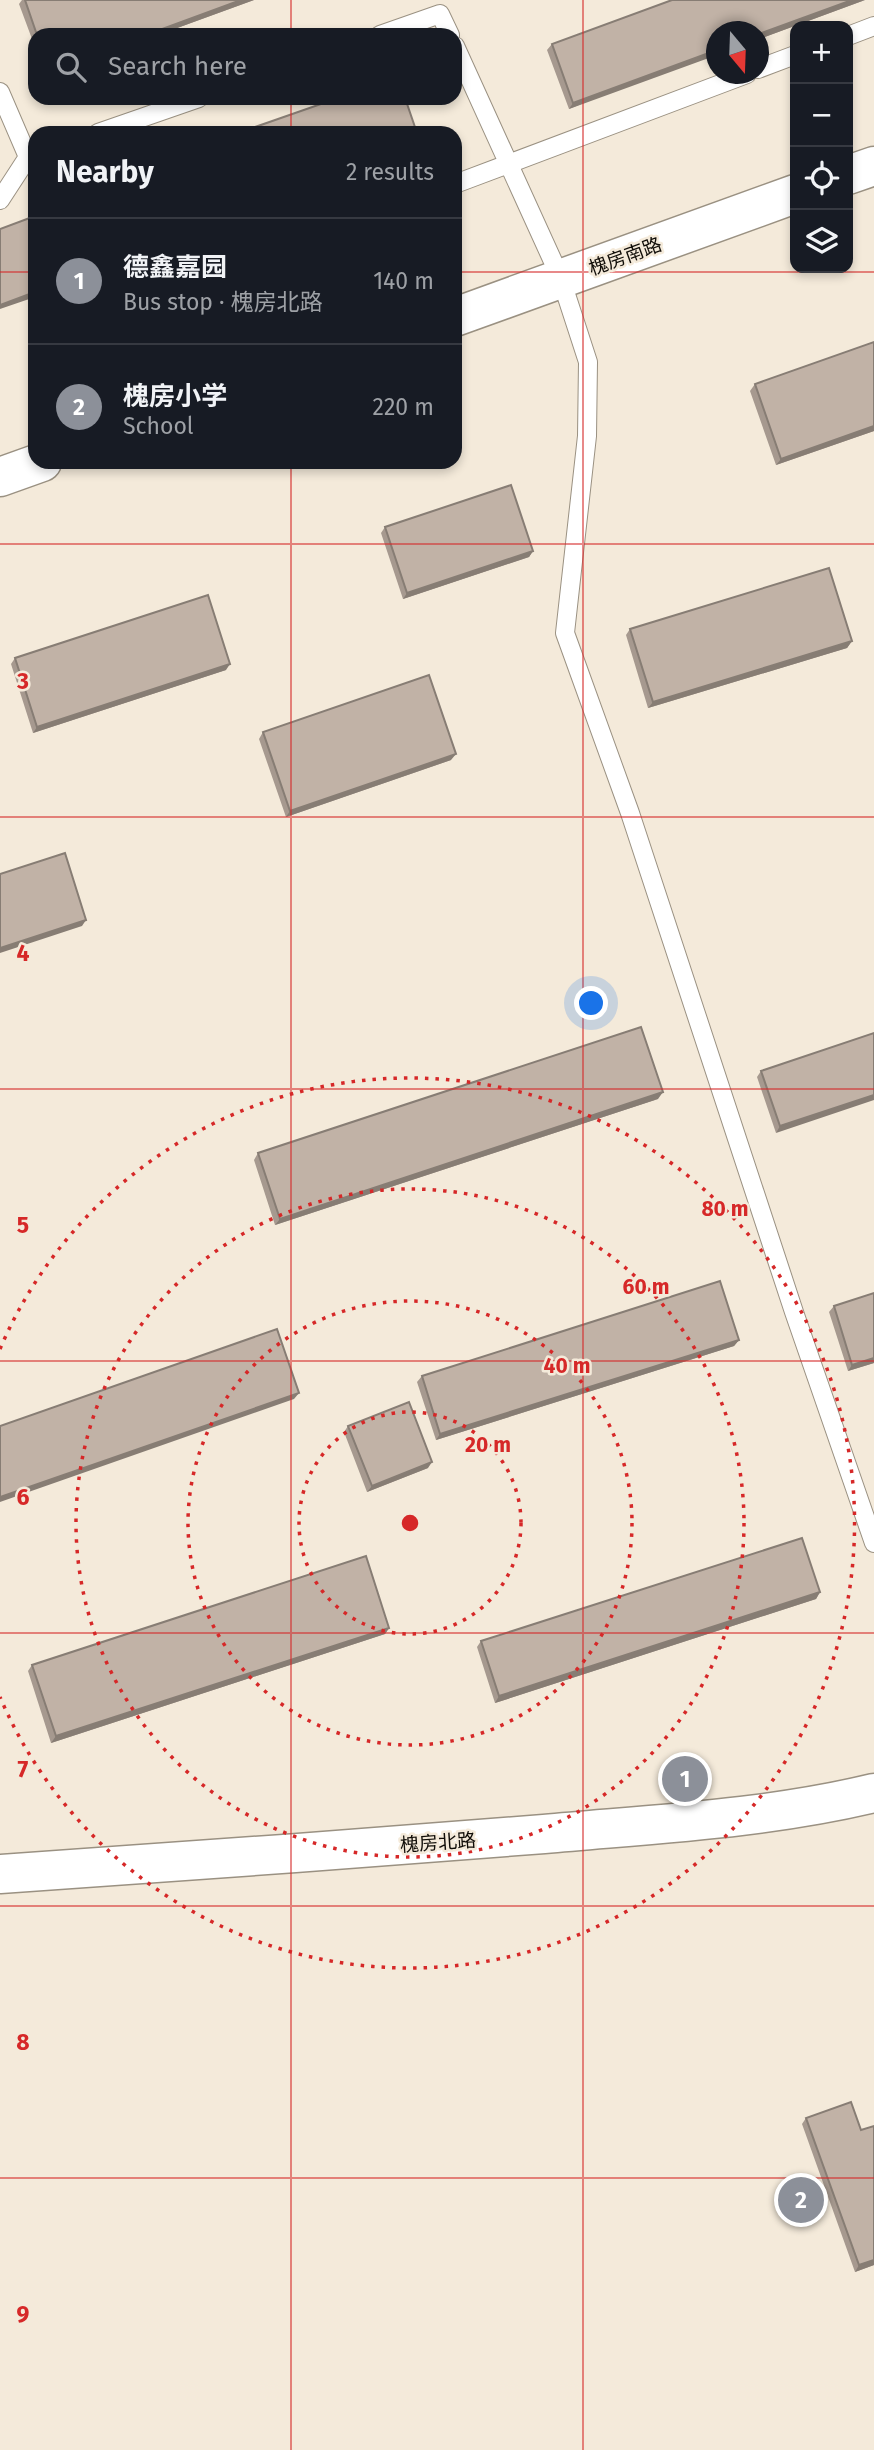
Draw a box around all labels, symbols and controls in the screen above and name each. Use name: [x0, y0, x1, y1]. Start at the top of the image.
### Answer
north arrow: [706, 21, 769, 84]
map controls: [790, 21, 853, 273]
button: +: [790, 21, 853, 84]
search box: [28, 28, 462, 105]
icon: search: [52, 48, 90, 86]
text: Search here: [108, 51, 247, 82]
button: −: [790, 84, 853, 147]
button: locate: [790, 147, 853, 210]
text: Nearby: [56, 154, 154, 190]
text: 2 results: [346, 158, 434, 186]
button: layers: [790, 210, 853, 273]
street label: 槐房南路: [586, 233, 665, 280]
text: 德鑫嘉园: [123, 252, 227, 283]
text: 1: [74, 267, 84, 295]
text: 140 m: [373, 267, 434, 295]
text: Bus stop · 槐房北路: [123, 288, 323, 316]
text: 槐房小学: [123, 381, 227, 412]
text: 2: [73, 393, 85, 421]
text: 220 m: [373, 393, 434, 421]
text: School: [123, 412, 194, 440]
text: 3: [16, 667, 29, 695]
text: 4: [17, 939, 30, 967]
your location: [574, 986, 608, 1020]
text: 80 m: [701, 1196, 749, 1222]
text: 5: [17, 1211, 29, 1239]
text: 60 m: [623, 1274, 669, 1300]
text: 40 m: [544, 1353, 590, 1379]
text: 20 m: [465, 1432, 511, 1458]
text: 6: [17, 1483, 30, 1511]
centre of rings: [398, 1511, 422, 1535]
pin: 1: [662, 1753, 708, 1805]
text: 7: [18, 1755, 29, 1783]
street label: 槐房北路: [399, 1828, 477, 1857]
text: 8: [16, 2028, 30, 2056]
pin: 2: [778, 2174, 824, 2226]
text: 9: [17, 2300, 30, 2328]

